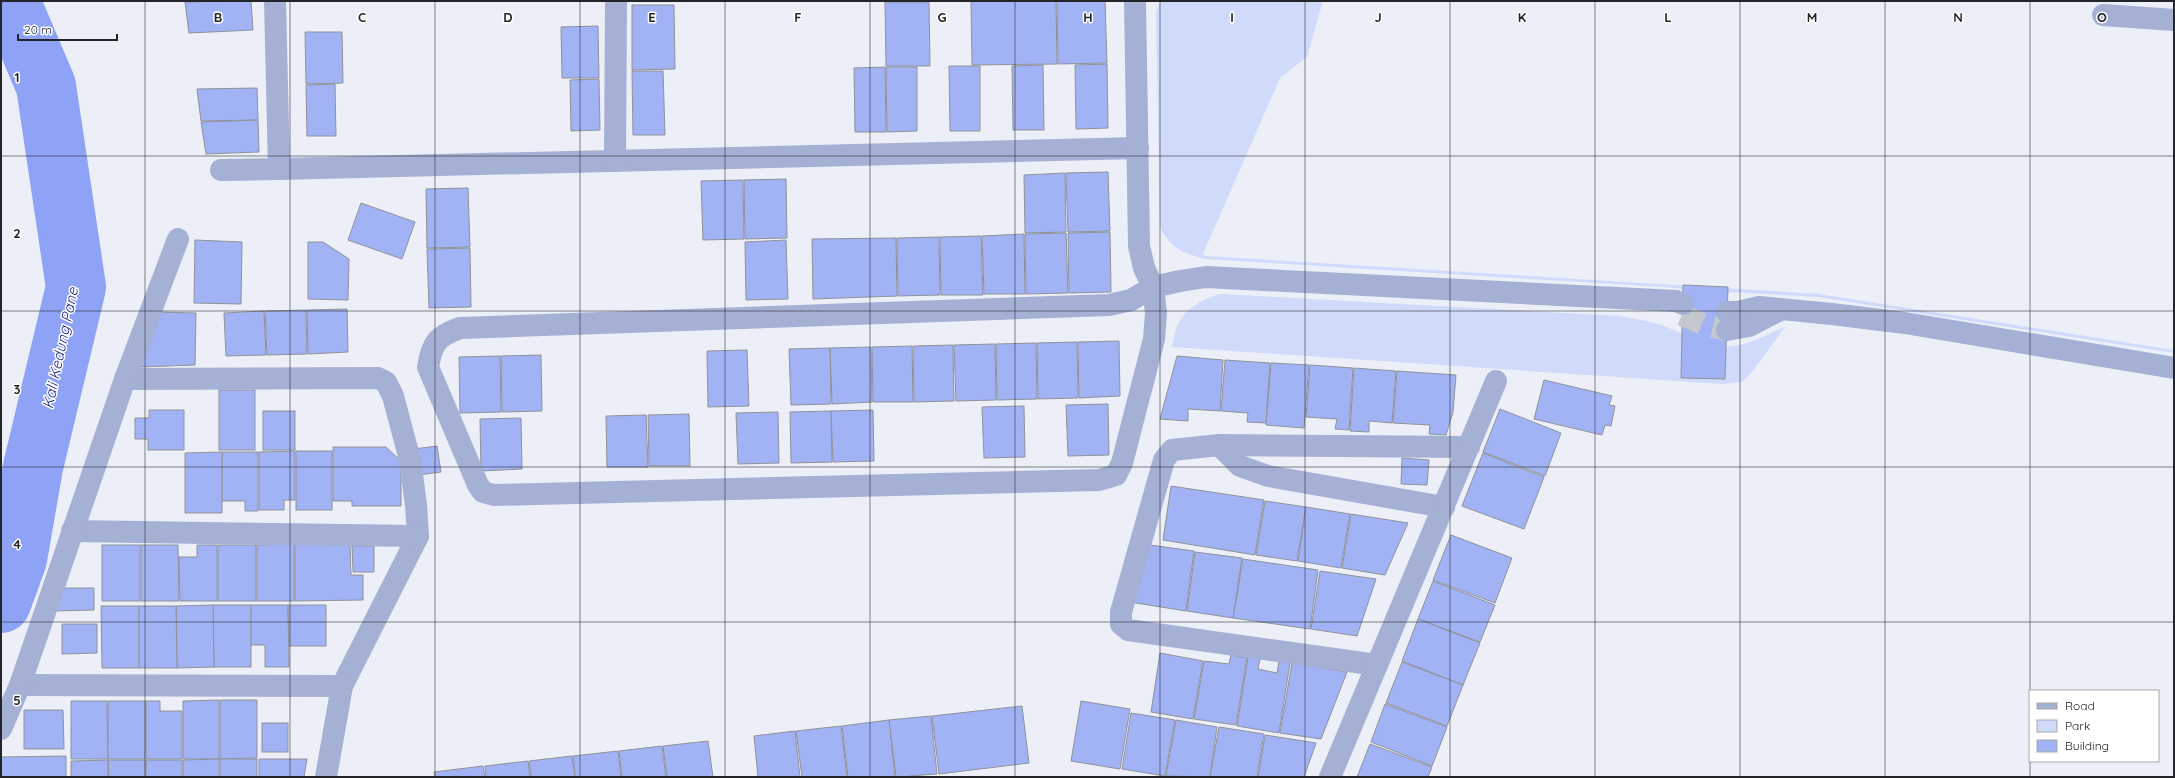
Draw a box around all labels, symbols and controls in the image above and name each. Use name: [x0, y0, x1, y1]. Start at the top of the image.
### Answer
text: B: [214, 9, 222, 25]
text: C: [358, 9, 366, 25]
text: D: [503, 9, 513, 25]
text: E: [648, 9, 656, 25]
text: F: [794, 9, 802, 25]
text: G: [937, 9, 947, 25]
text: H: [1083, 9, 1093, 25]
text: I: [1230, 9, 1234, 25]
text: J: [1374, 9, 1382, 25]
text: K: [1518, 9, 1527, 25]
text: L: [1664, 9, 1672, 25]
text: M: [1807, 9, 1817, 25]
text: N: [1953, 9, 1963, 25]
text: O: [2097, 9, 2107, 25]
scale bar: [18, 16, 117, 42]
text: 20 m: [24, 22, 52, 37]
text: 1: [14, 69, 20, 85]
text: 2: [13, 225, 21, 241]
water label: Kali Kedung Pane: [38, 285, 82, 410]
text: 3: [14, 381, 21, 397]
text: 4: [13, 536, 21, 552]
legend: [2029, 690, 2159, 762]
text: 5: [13, 692, 21, 708]
text: Road: [2065, 698, 2095, 713]
text: Park: [2065, 718, 2090, 733]
text: Building: [2065, 738, 2109, 753]

